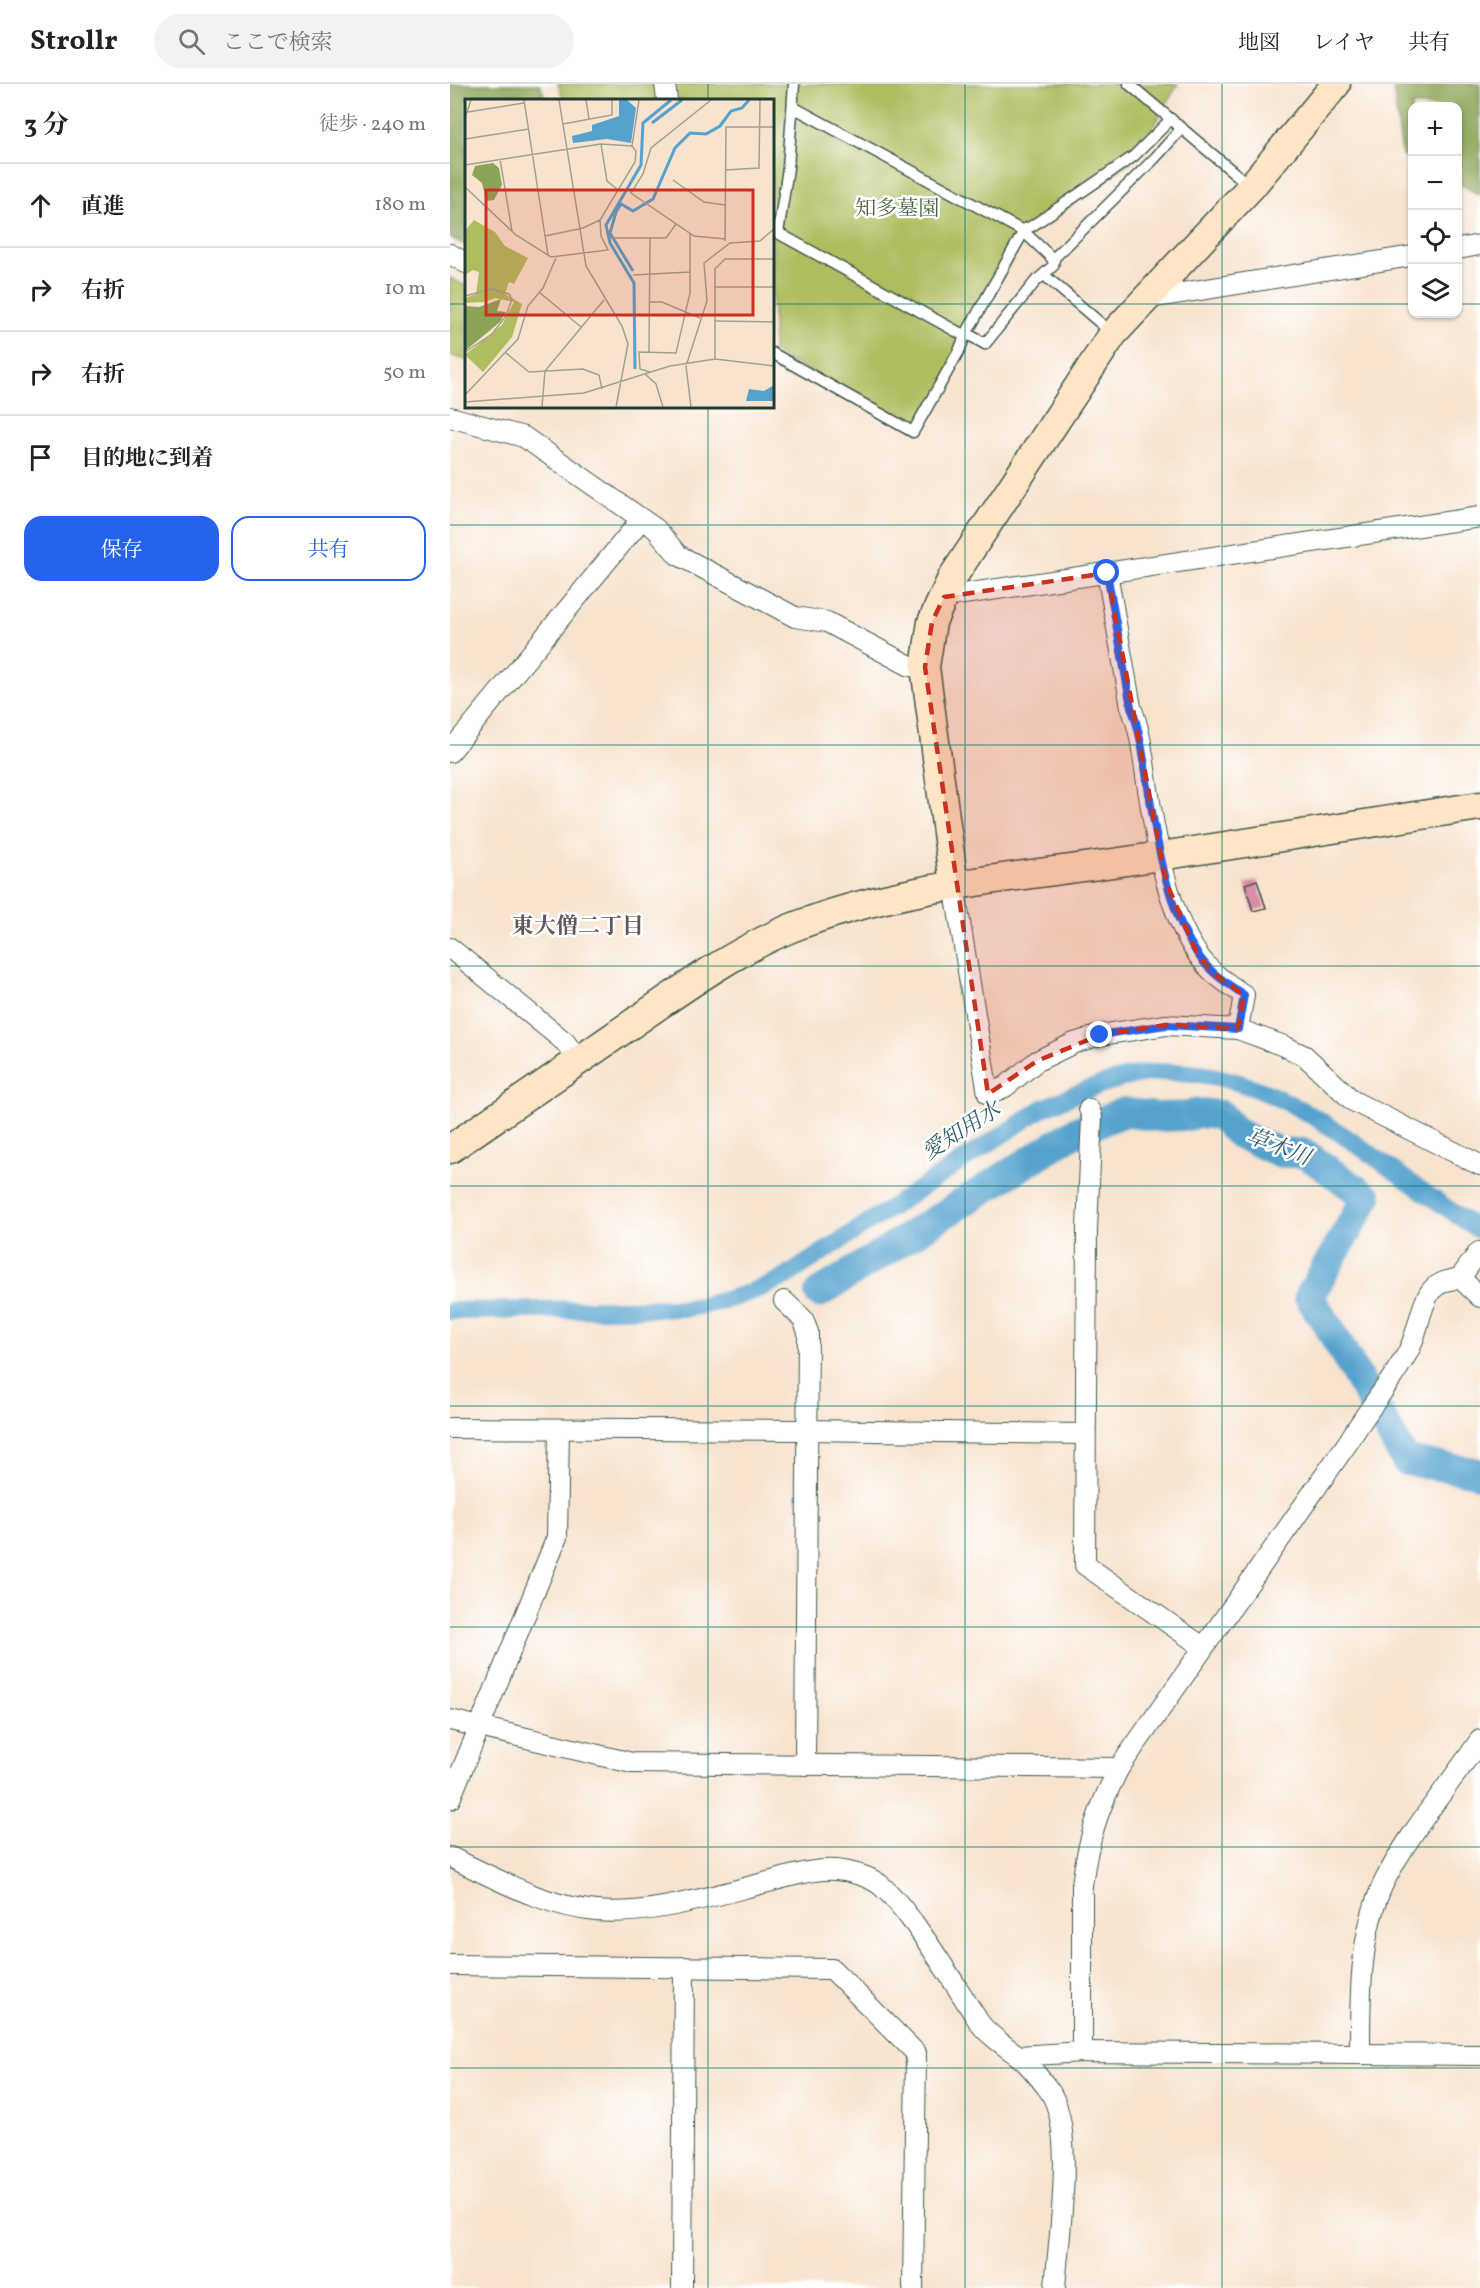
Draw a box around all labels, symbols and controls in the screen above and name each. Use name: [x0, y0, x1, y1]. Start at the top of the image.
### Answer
search box: [154, 14, 574, 68]
text: Strollr: [30, 22, 118, 61]
icon: search: [175, 25, 208, 58]
text: ここで検索: [223, 28, 333, 59]
text: 地図: [1238, 29, 1280, 58]
text: レイヤ: [1313, 29, 1375, 58]
text: 共有: [1408, 29, 1450, 58]
inset map: [465, 99, 774, 408]
map controls: [1408, 102, 1462, 318]
button: +: [1408, 102, 1462, 156]
text: 3 分: [24, 108, 68, 144]
text: 徒歩 · 240 m: [319, 111, 426, 139]
button: −: [1408, 156, 1462, 210]
icon: ahead: [24, 189, 57, 222]
text: 180 m: [374, 191, 426, 219]
text: 直進: [81, 192, 125, 223]
park label: 知多墓園: [855, 195, 939, 224]
button: locate: [1408, 210, 1462, 264]
button: layers: [1408, 264, 1462, 318]
icon: right: [24, 273, 57, 306]
text: 10 m: [385, 275, 426, 303]
text: 右折: [81, 276, 125, 307]
icon: right: [24, 357, 57, 390]
text: 50 m: [383, 359, 426, 387]
text: 右折: [81, 360, 125, 391]
icon: arrive: [24, 441, 57, 474]
text: 目的地に到着: [81, 444, 213, 475]
button: 保存: [24, 516, 219, 581]
button: 共有: [231, 516, 426, 581]
route start: [1093, 559, 1119, 585]
district label: 東大僧二丁目: [512, 912, 644, 943]
route end: [1086, 1021, 1112, 1047]
water label: 愛知用水: [917, 1094, 1009, 1169]
water label: 草木川: [1242, 1122, 1316, 1175]

